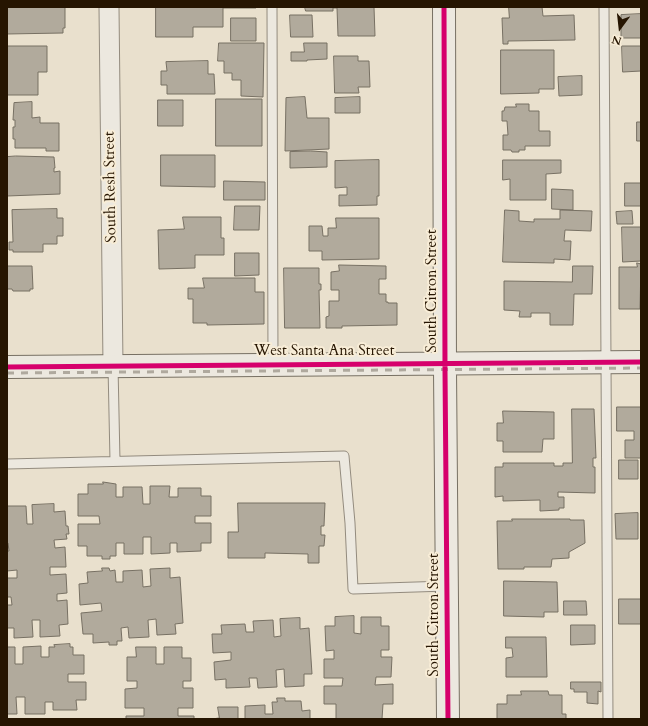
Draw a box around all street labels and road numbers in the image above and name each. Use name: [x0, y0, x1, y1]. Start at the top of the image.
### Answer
street label: South Resh Street: [101, 131, 121, 243]
street label: South Citron Street: [424, 229, 442, 353]
street label: West Santa Ana Street: [254, 343, 394, 361]
street label: South Citron Street: [426, 553, 444, 677]

